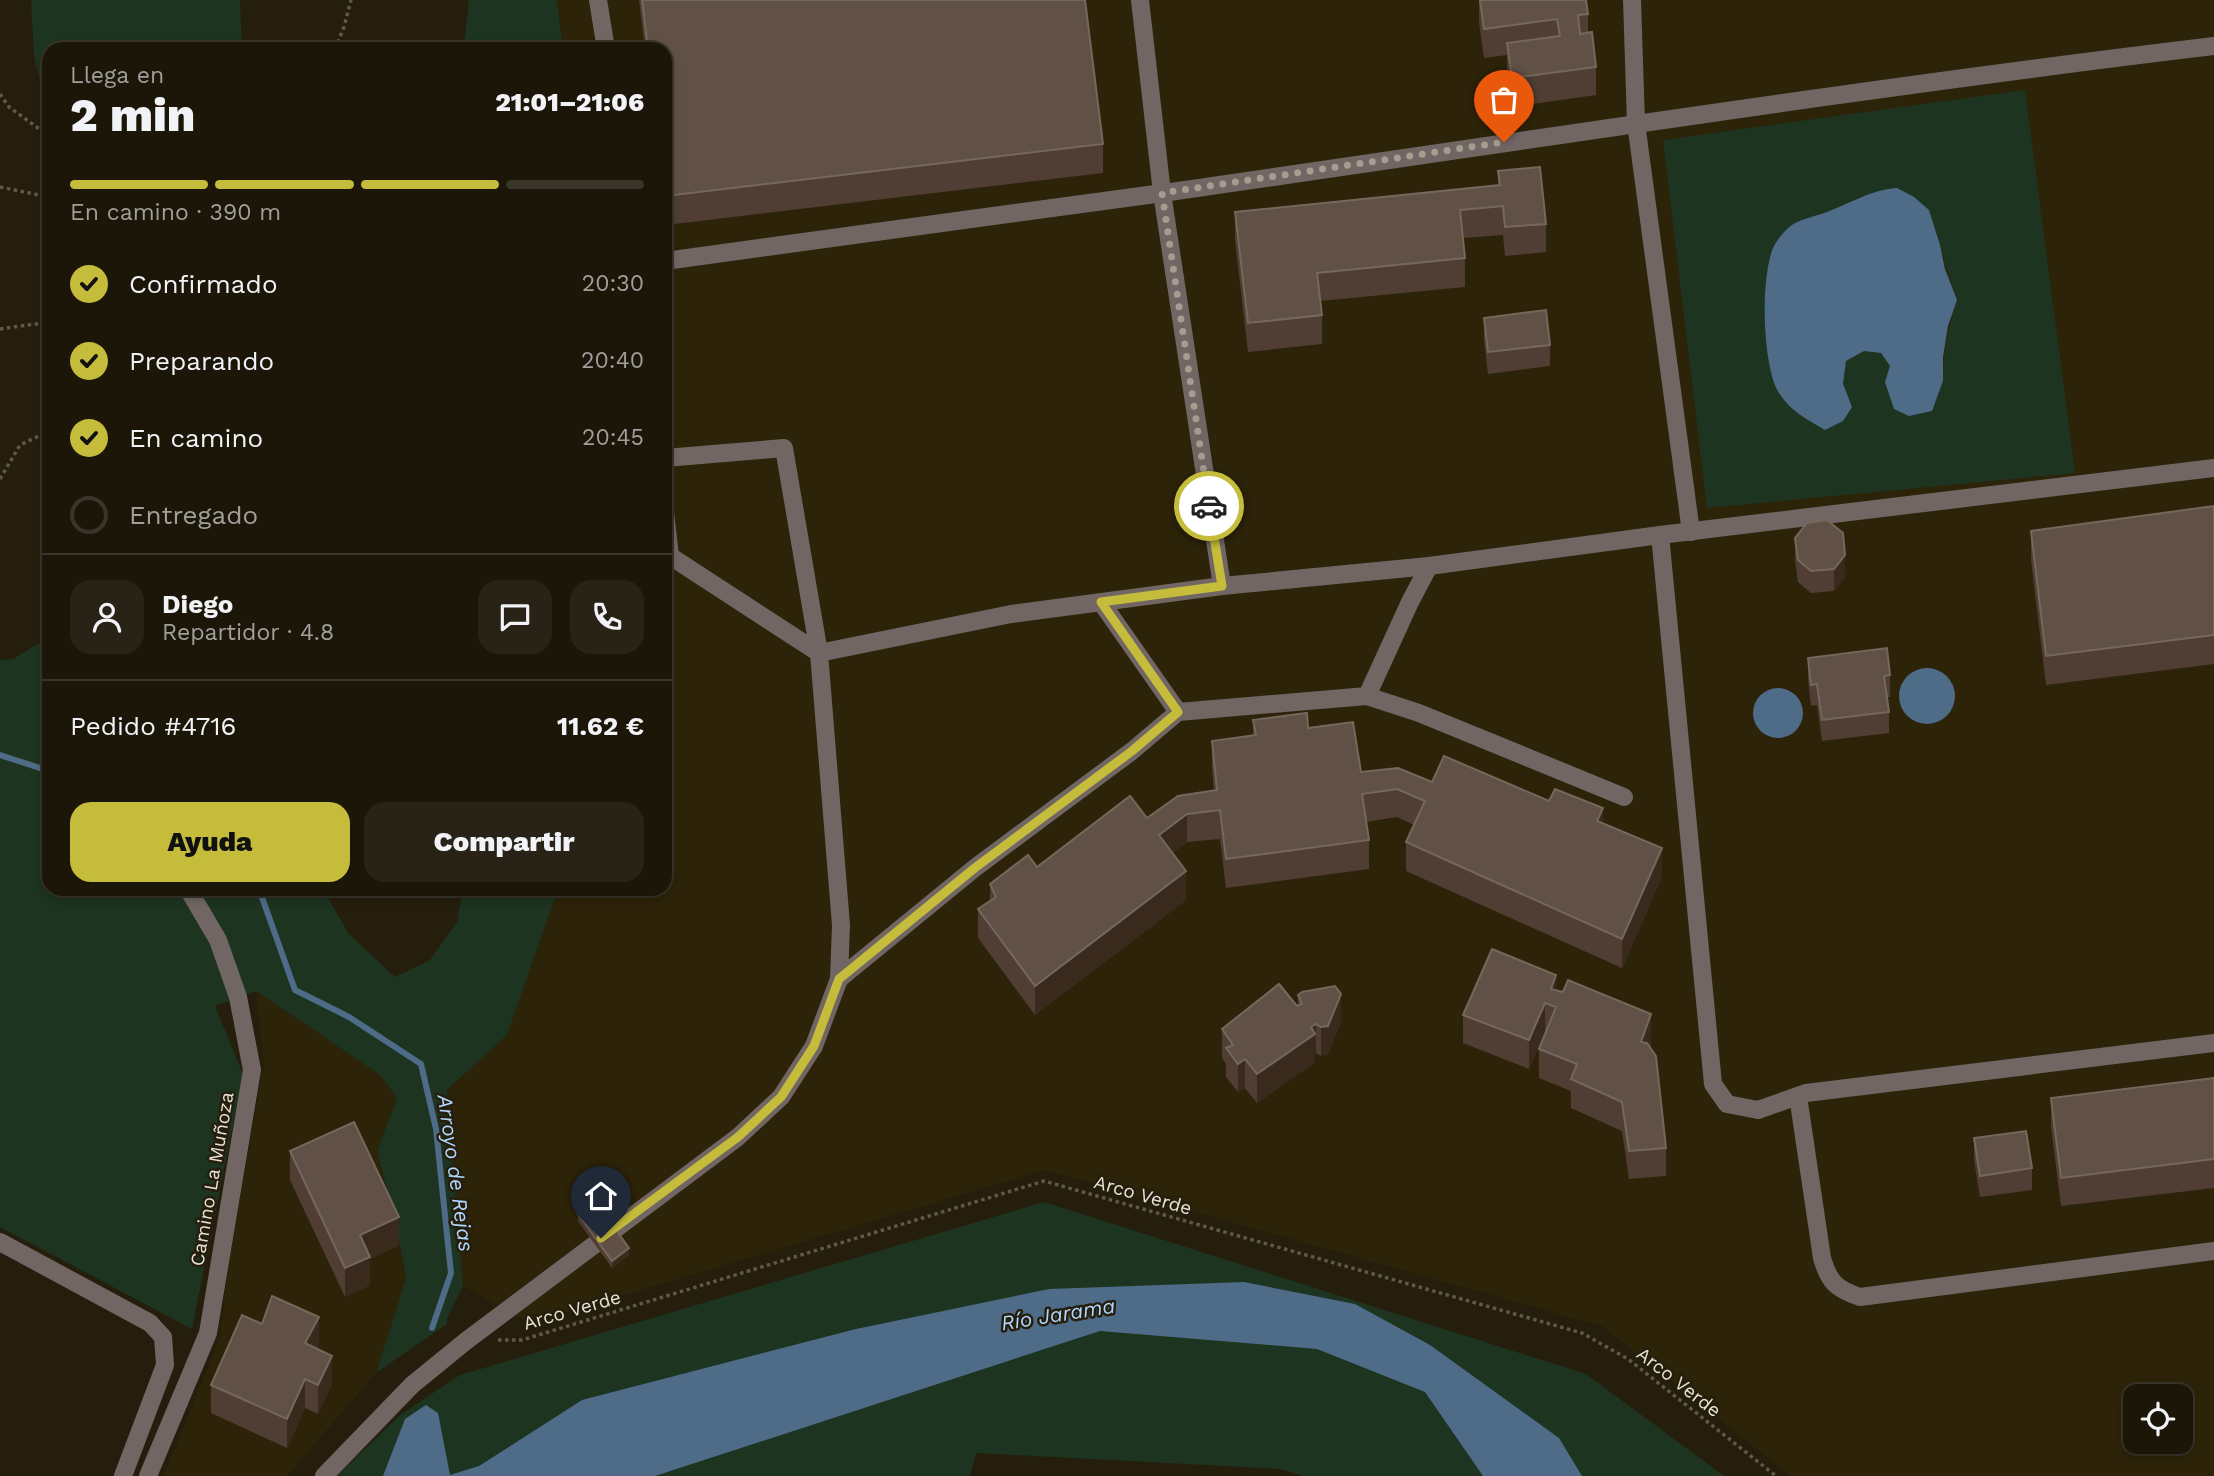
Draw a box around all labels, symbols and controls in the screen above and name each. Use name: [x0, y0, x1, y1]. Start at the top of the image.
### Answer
text: Llega en: [70, 62, 164, 89]
pin: [1474, 70, 1534, 142]
icon: bag: [1485, 81, 1523, 119]
text: 21:01–21:06: [495, 87, 644, 117]
text: 2 min: [70, 88, 195, 142]
text: En camino · 390 m: [70, 199, 281, 226]
icon: check: [70, 265, 108, 303]
text: Confirmado: [129, 269, 278, 299]
text: 20:30: [582, 270, 644, 297]
icon: check: [70, 342, 108, 380]
text: Preparando: [129, 346, 274, 376]
text: 20:40: [581, 347, 644, 374]
icon: check: [70, 419, 108, 457]
text: En camino: [129, 423, 263, 453]
text: 20:45: [582, 424, 644, 451]
courier: [1174, 471, 1244, 541]
icon: car: [1190, 487, 1228, 525]
text: Entregado: [129, 500, 258, 530]
button: person: [70, 580, 144, 654]
button: chat: [478, 580, 552, 654]
button: phone: [570, 580, 644, 654]
text: Diego: [162, 589, 233, 619]
text: Repartidor · 4.8: [162, 619, 334, 646]
text: Pedido #4716: [70, 711, 236, 741]
text: 11.62 €: [557, 711, 644, 741]
button: Ayuda: [70, 802, 350, 882]
button: Compartir: [364, 802, 644, 882]
street label: Camino La Muñoza: [185, 1090, 239, 1268]
water label: Arroyo de Rejas: [432, 1092, 479, 1253]
pin: [571, 1166, 631, 1238]
street label: Arco Verde: [1091, 1170, 1195, 1220]
icon: home: [582, 1177, 620, 1215]
street label: Arco Verde: [520, 1285, 624, 1335]
water label: Río Jarama: [999, 1293, 1117, 1335]
street label: Arco Verde: [1632, 1342, 1726, 1422]
map controls: [2123, 1384, 2193, 1454]
button: locate: [2123, 1384, 2193, 1454]

